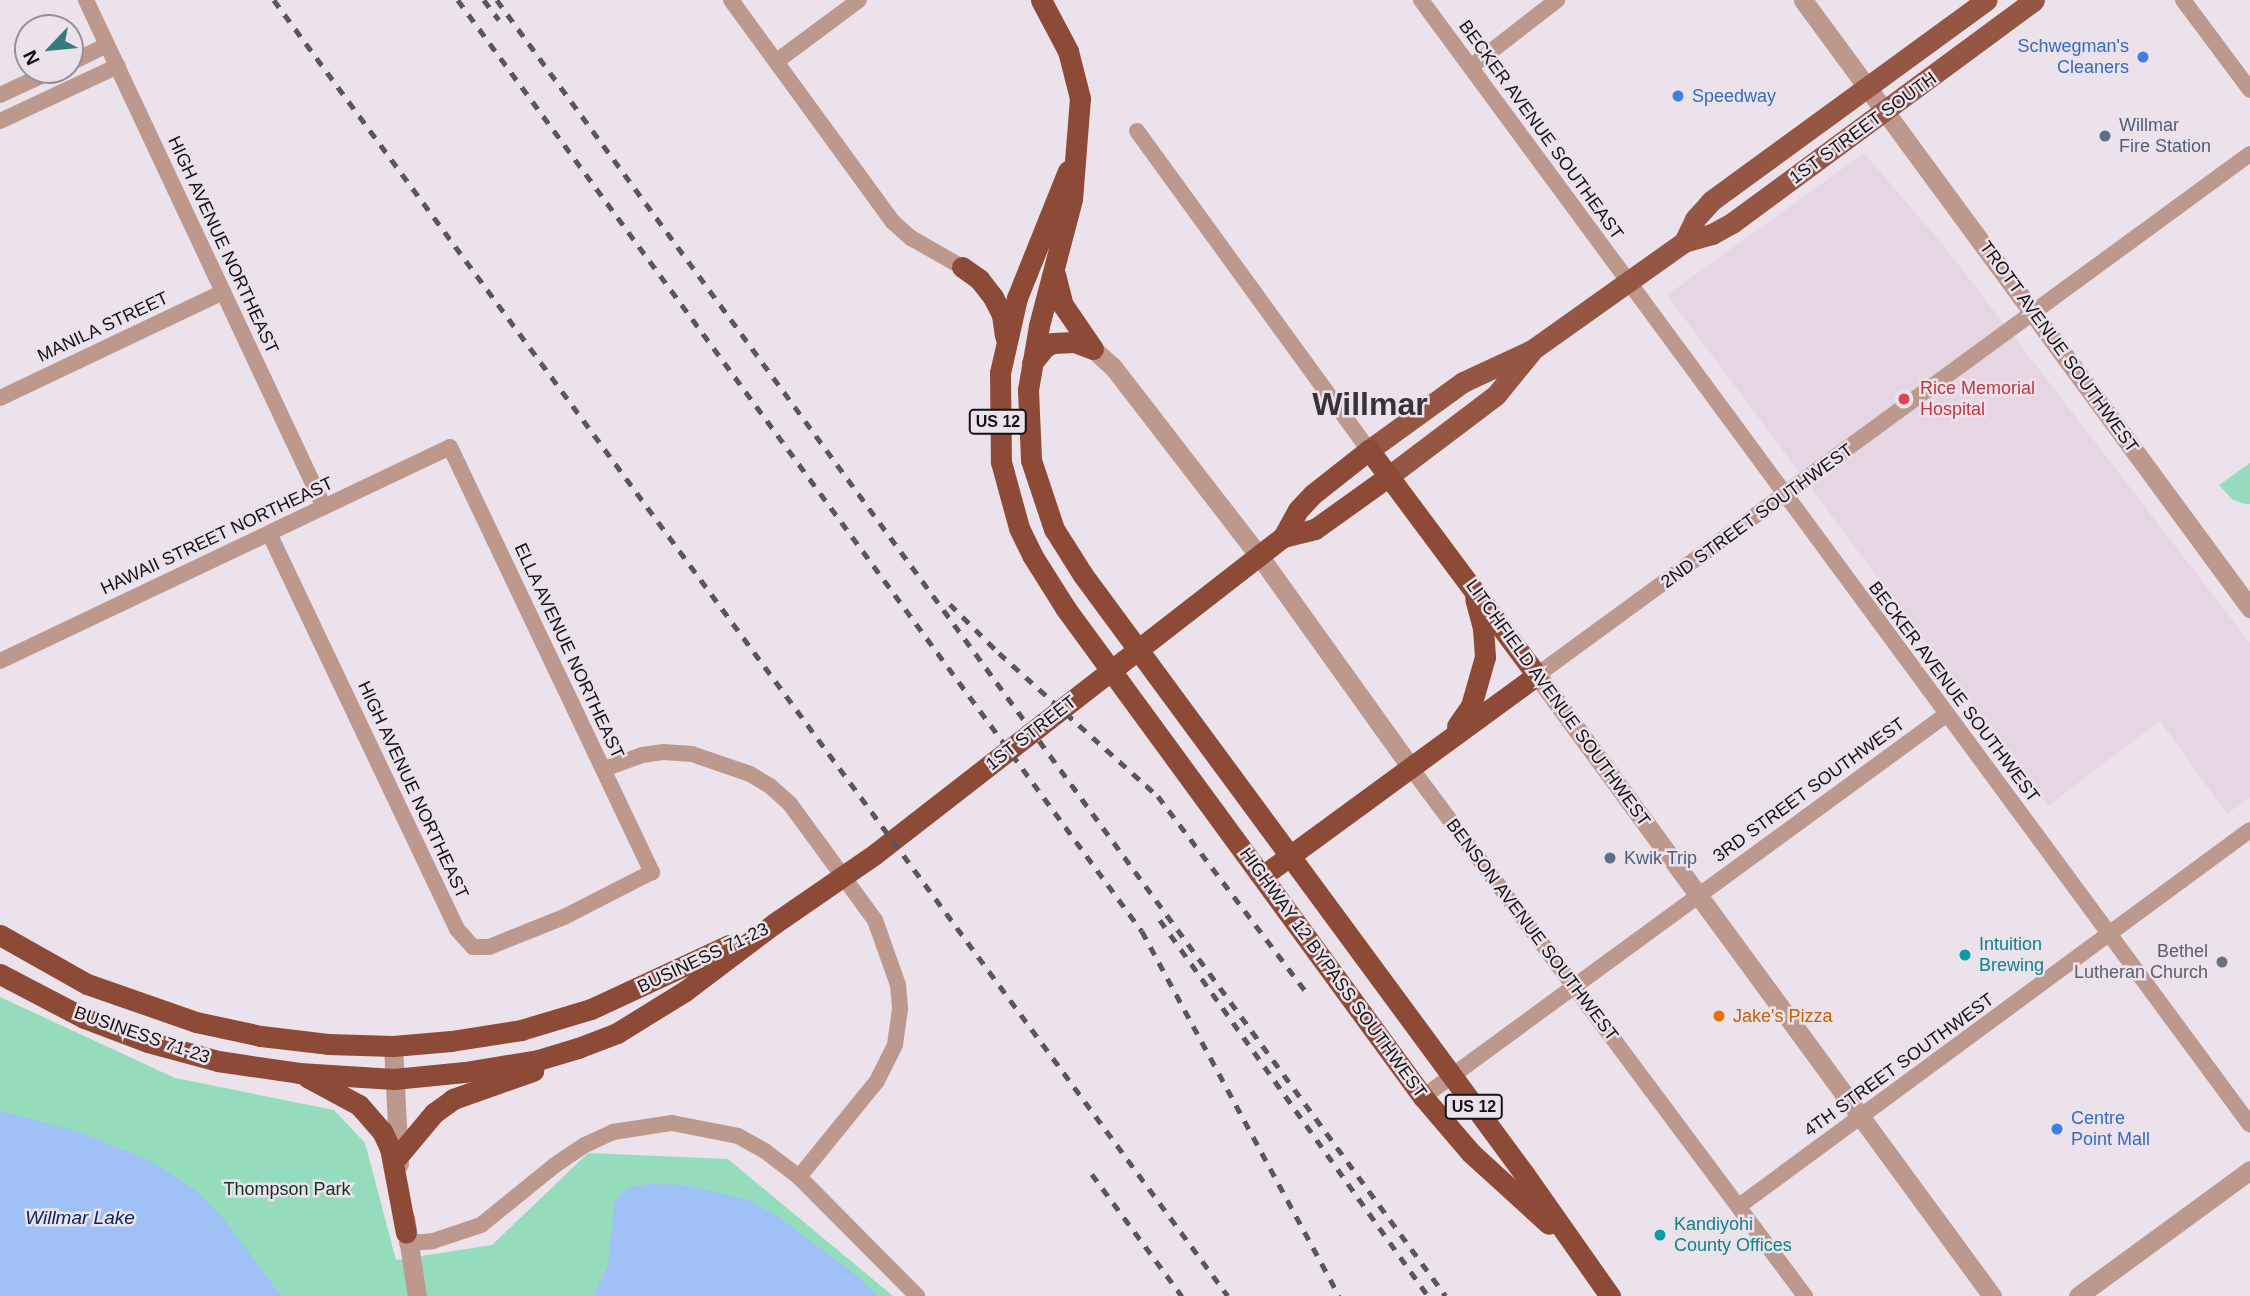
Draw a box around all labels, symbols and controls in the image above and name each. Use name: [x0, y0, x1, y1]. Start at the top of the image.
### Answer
north arrow: [14, 14, 84, 84]
street label: BECKER AVENUE SOUTHEAST: [1454, 16, 1628, 244]
place label: Schwegman's Cleaners: [2018, 36, 2129, 78]
text: N: [19, 47, 44, 68]
marker: Schwegman's Cleaners: [2135, 49, 2151, 65]
street label: 1ST STREET SOUTH: [1785, 67, 1941, 189]
place label: Speedway: [1692, 85, 1776, 107]
marker: Speedway: [1670, 88, 1686, 104]
place label: Willmar Fire Station: [2119, 115, 2211, 158]
marker: Willmar Fire Station: [2097, 128, 2113, 144]
street label: HIGH AVENUE NORTHEAST: [163, 132, 283, 358]
street label: TROTT AVENUE SOUTHWEST: [1975, 236, 2143, 458]
street label: MANILA STREET: [34, 287, 172, 367]
place label: Rice Memorial Hospital: [1920, 378, 2035, 420]
district label: Willmar: [1312, 385, 1428, 423]
marker: Rice Memorial Hospital: [1894, 389, 1914, 409]
road number: US 12: [968, 410, 1028, 434]
street label: 2ND STREET SOUTHWEST: [1657, 439, 1857, 593]
street label: HAWAII STREET NORTHEAST: [97, 472, 337, 600]
street label: ELLA AVENUE NORTHEAST: [509, 539, 629, 763]
street label: LITCHFIELD AVENUE SOUTHWEST: [1461, 575, 1655, 831]
street label: BECKER AVENUE SOUTHWEST: [1864, 577, 2044, 807]
street label: HIGH AVENUE NORTHEAST: [353, 677, 473, 903]
street label: 1ST STREET: [981, 691, 1081, 775]
street label: 3RD STREET SOUTHWEST: [1709, 713, 1909, 867]
street label: BENSON AVENUE SOUTHWEST: [1441, 814, 1623, 1046]
street label: HIGHWAY 12 BYPASS SOUTHWEST: [1235, 843, 1431, 1103]
place label: Kwik Trip: [1624, 847, 1697, 869]
marker: Kwik Trip: [1602, 850, 1618, 866]
street label: BUSINESS 71-23: [634, 918, 772, 998]
place label: Intuition Brewing: [1979, 934, 2044, 976]
place label: Bethel Lutheran Church: [2074, 941, 2208, 984]
marker: Intuition Brewing: [1957, 947, 1973, 963]
marker: Bethel Lutheran Church: [2214, 954, 2230, 970]
street label: 4TH STREET SOUTHWEST: [1800, 989, 1998, 1141]
street label: BUSINESS 71-23: [71, 1002, 213, 1068]
place label: Jake's Pizza: [1733, 1005, 1832, 1027]
marker: Jake's Pizza: [1711, 1008, 1727, 1024]
road number: US 12: [1444, 1094, 1504, 1120]
place label: Centre Point Mall: [2071, 1108, 2150, 1150]
marker: Centre Point Mall: [2049, 1121, 2065, 1137]
park label: Thompson Park: [223, 1178, 351, 1200]
water label: Willmar Lake: [25, 1207, 135, 1229]
place label: Kandiyohi County Offices: [1674, 1214, 1792, 1256]
marker: Kandiyohi County Offices: [1652, 1227, 1668, 1243]

